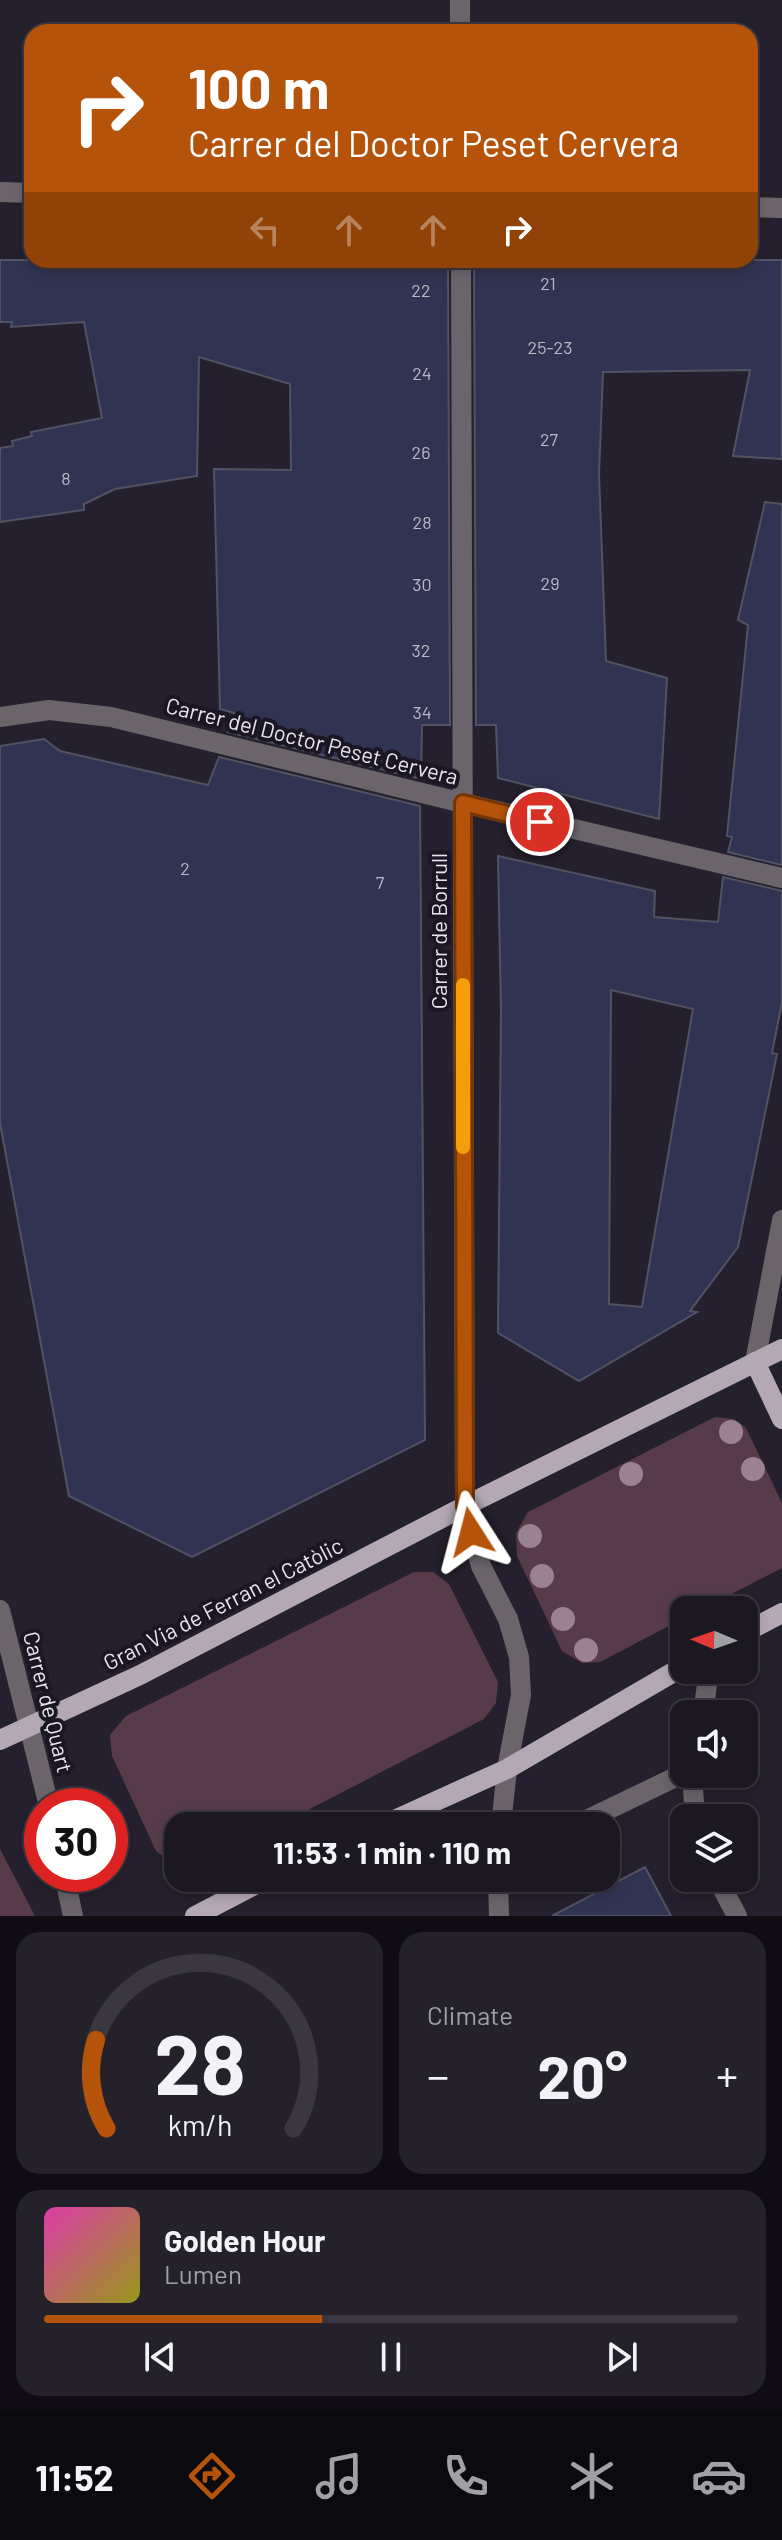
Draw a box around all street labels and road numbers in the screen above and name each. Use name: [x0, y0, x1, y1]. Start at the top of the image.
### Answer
street label: Carrer del Doctor Peset Cervera: [163, 691, 461, 789]
street label: Carrer de Borrull: [425, 853, 451, 1009]
street label: Gran Via de Ferran el Catòlic: [98, 1531, 347, 1675]
street label: Carrer de Quart: [19, 1628, 79, 1775]

